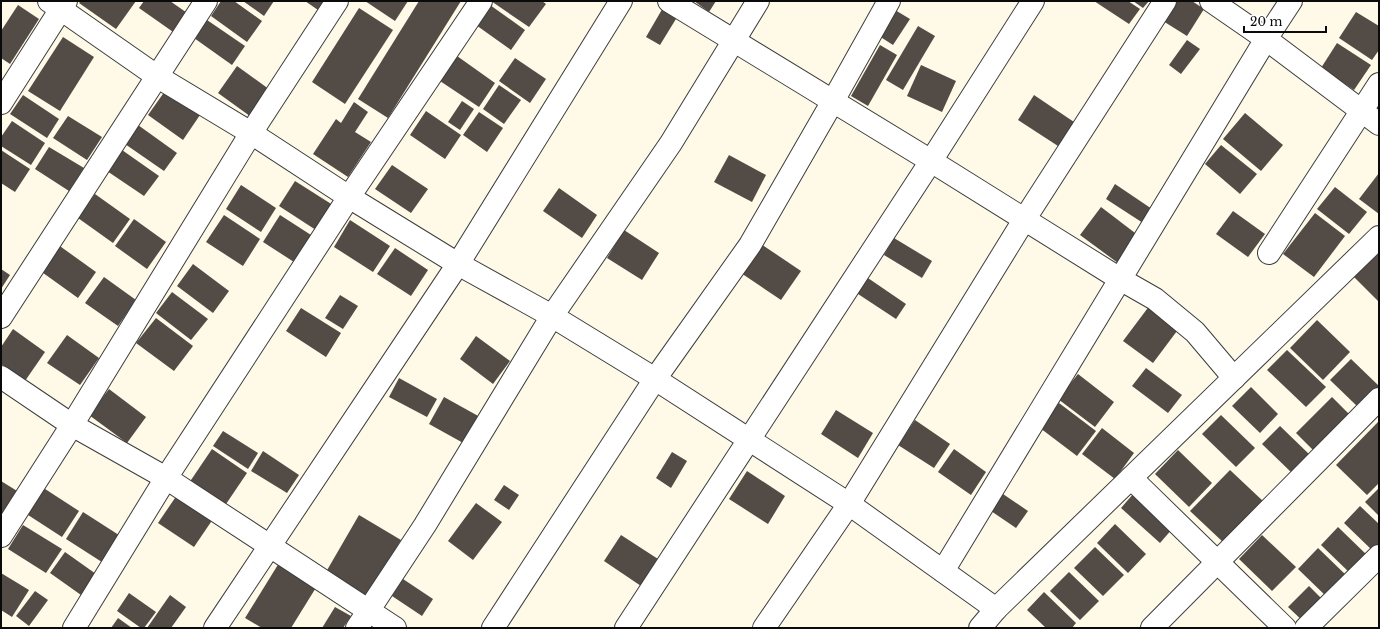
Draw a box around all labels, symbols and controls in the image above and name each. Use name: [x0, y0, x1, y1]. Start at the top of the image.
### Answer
scale bar: [1244, 8, 1326, 34]
text: 20 m: [1250, 14, 1282, 29]

